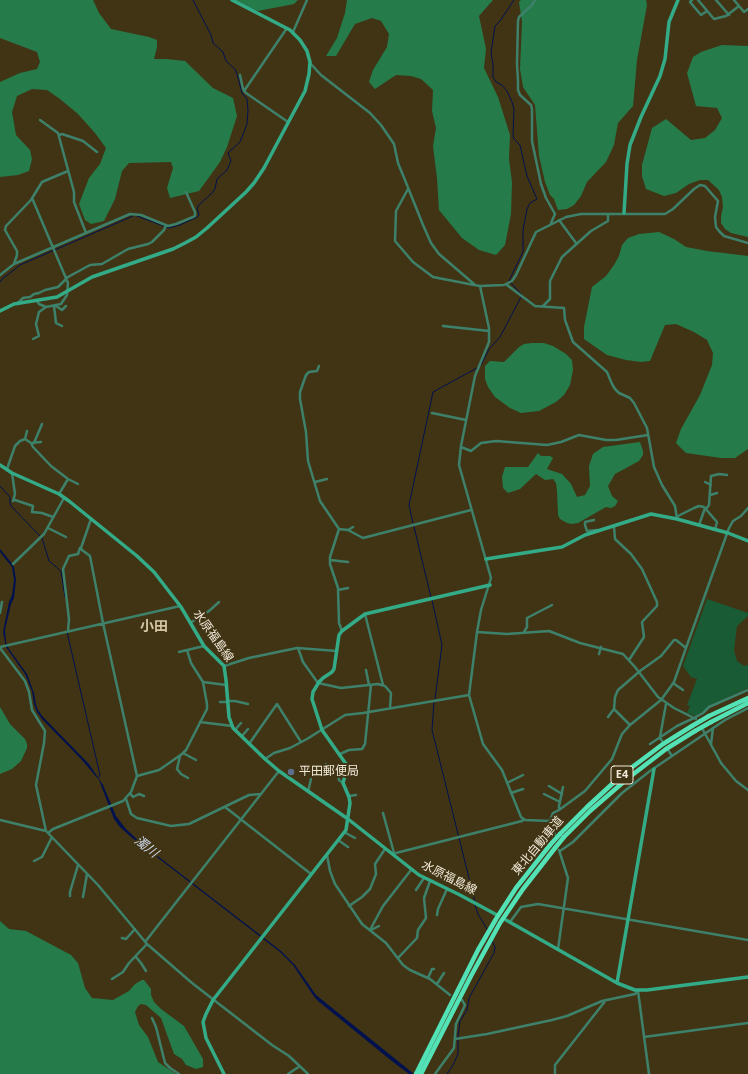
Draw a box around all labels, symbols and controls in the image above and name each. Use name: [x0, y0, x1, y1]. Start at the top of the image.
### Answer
street label: 水原福島線: [190, 607, 236, 665]
district label: 小田: [140, 619, 168, 635]
place label: 平田郵便局: [299, 765, 359, 779]
road number: E4: [611, 766, 633, 784]
marker: 平田郵便局: [286, 767, 296, 777]
street label: 東北自動車道: [509, 814, 567, 878]
water label: 濁川: [131, 833, 161, 861]
street label: 水原福島線: [419, 858, 479, 898]

